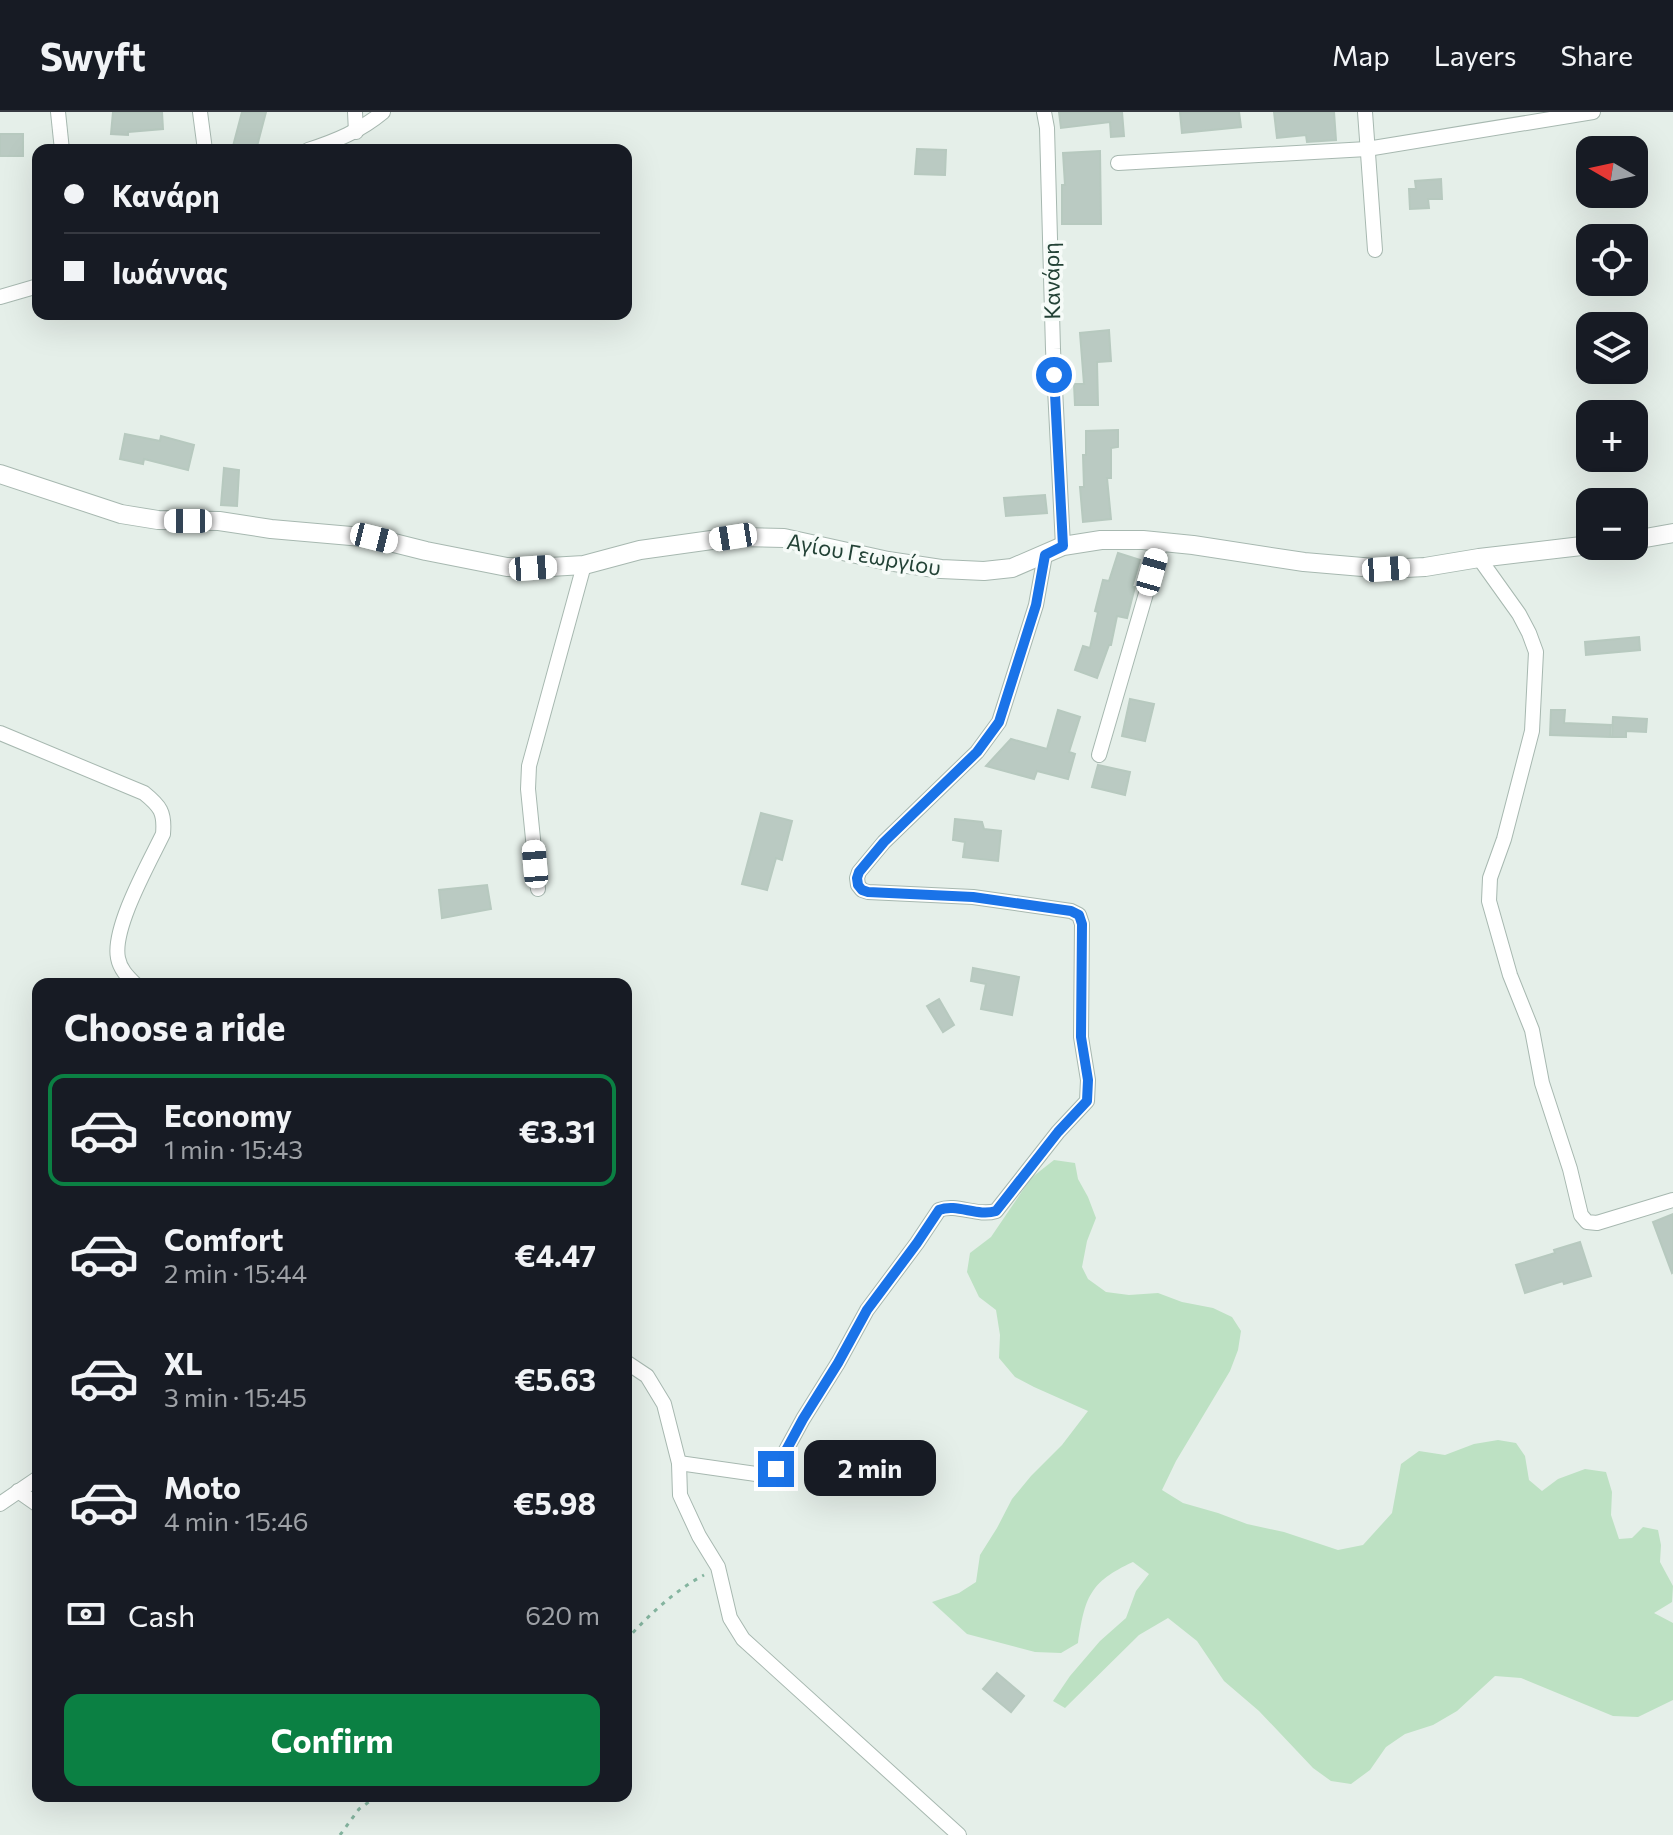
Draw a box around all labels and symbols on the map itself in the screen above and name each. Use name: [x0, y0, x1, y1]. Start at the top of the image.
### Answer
north arrow: [1576, 136, 1648, 208]
street label: Κανάρη: [1037, 242, 1065, 320]
route start: [1036, 357, 1072, 393]
car: [164, 509, 212, 533]
car: [348, 521, 400, 555]
car: [707, 521, 759, 553]
street label: Αγίου Γεωργίου: [785, 527, 943, 581]
car: [1134, 546, 1170, 598]
car: [508, 554, 558, 582]
car: [1361, 555, 1411, 583]
car: [521, 839, 549, 889]
callout: 2 min: [804, 1441, 936, 1497]
route end: [758, 1451, 794, 1487]

